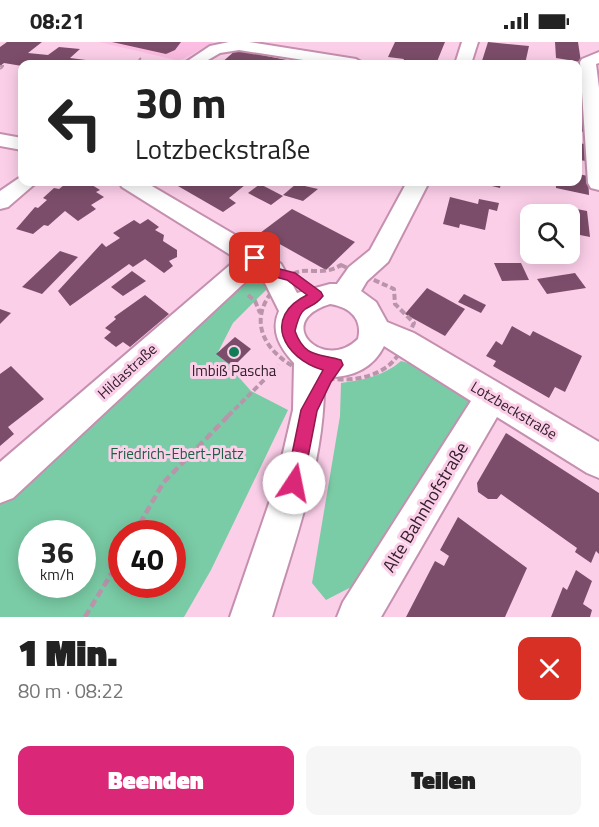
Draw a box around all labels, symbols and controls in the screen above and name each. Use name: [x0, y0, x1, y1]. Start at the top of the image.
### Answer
text: 08:21: [30, 4, 85, 38]
text: 30 m: [135, 70, 227, 134]
icon: left: [36, 84, 114, 162]
text: Lotzbeckstraße: [135, 128, 310, 169]
map controls: [520, 204, 580, 264]
button: search: [520, 204, 580, 264]
pin: [229, 232, 280, 283]
icon: arrive: [238, 241, 271, 274]
street label: Hildastraße: [92, 338, 162, 404]
marker: Imbiß Pascha: [227, 345, 241, 359]
place label: Imbiß Pascha: [192, 359, 277, 382]
street label: Lotzbeckstraße: [466, 375, 562, 445]
street label: Alte Bahnhofstraße: [375, 437, 475, 577]
park label: Friedrich-Ebert-Platz: [110, 442, 244, 465]
position arrow: [262, 451, 326, 515]
speed limit sign: 40: [108, 520, 186, 598]
text: 36: [40, 529, 74, 575]
text: km/h: [40, 563, 74, 586]
text: 1 Min.: [18, 625, 117, 680]
button: close: [518, 637, 581, 700]
text: 80 m · 08:22: [18, 675, 124, 706]
button: Beenden: [18, 746, 294, 815]
button: Teilen: [306, 746, 581, 815]

